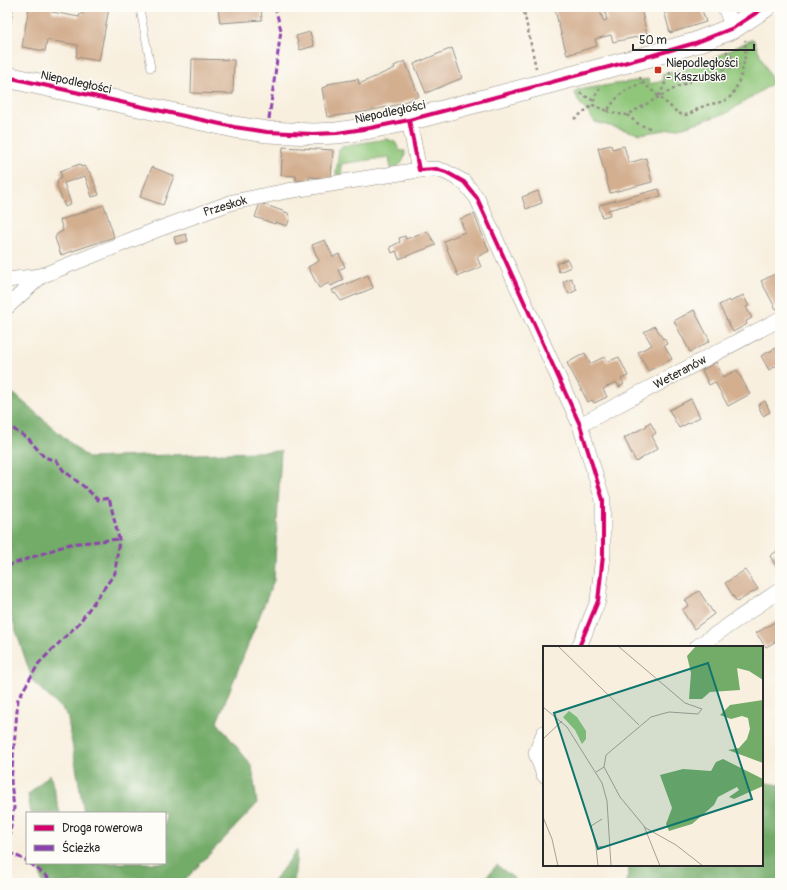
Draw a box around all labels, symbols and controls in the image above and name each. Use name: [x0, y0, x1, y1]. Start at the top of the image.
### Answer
scale bar: [633, 26, 754, 52]
text: 50 m: [639, 33, 667, 48]
place label: Niepodległości - Kaszubska: [666, 56, 738, 85]
marker: Niepodległości - Kaszubska: [653, 65, 663, 75]
street label: Niepodległości: [39, 68, 113, 97]
street label: Niepodległości: [353, 98, 427, 127]
street label: Przeskok: [202, 193, 249, 220]
street label: Weteranów: [651, 352, 709, 393]
inset map: [543, 646, 763, 866]
legend: [26, 812, 166, 864]
text: Droga rowerowa: [62, 821, 143, 836]
text: Ścieżka: [62, 840, 100, 856]

